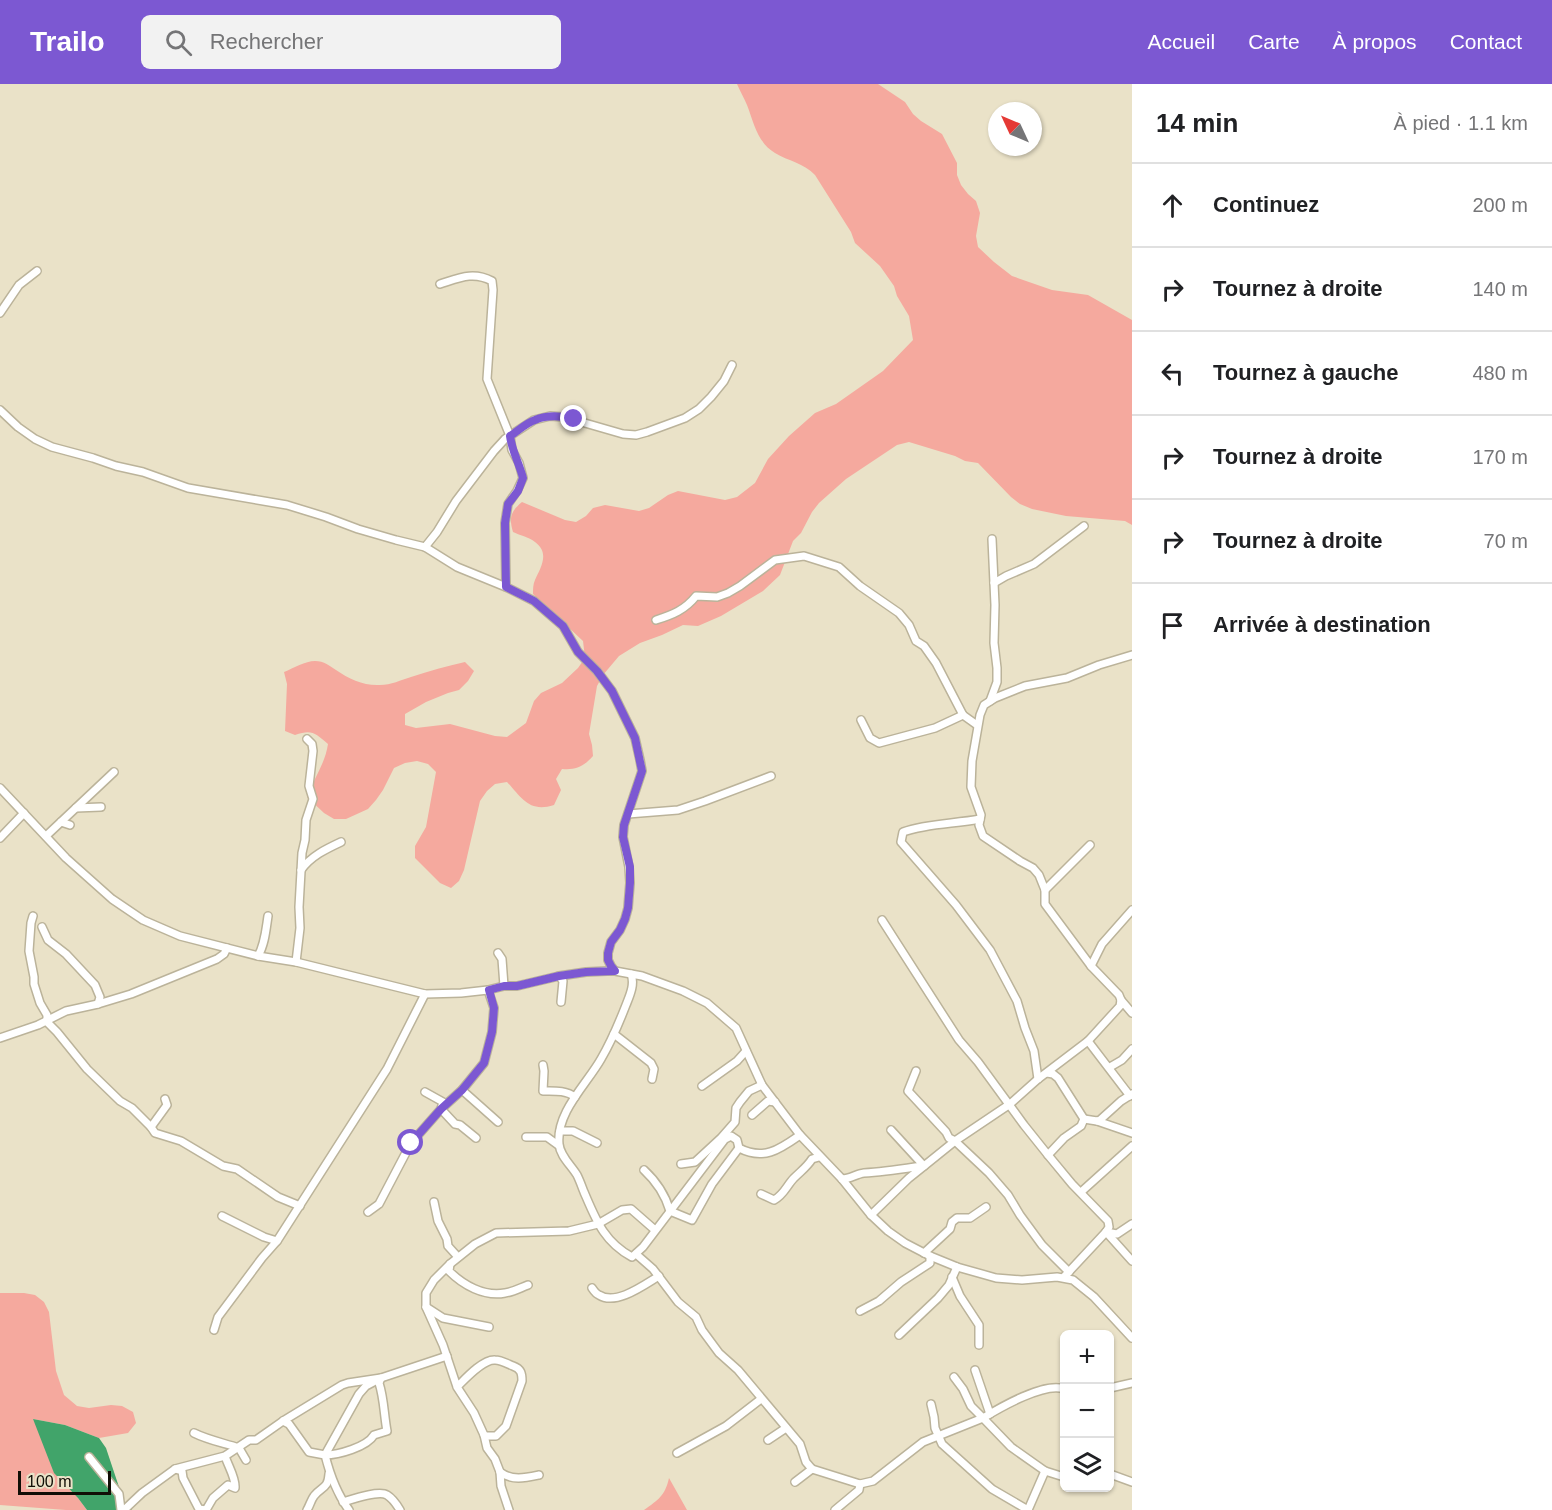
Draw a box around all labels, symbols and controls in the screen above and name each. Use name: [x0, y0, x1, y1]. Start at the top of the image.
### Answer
search box: [141, 15, 561, 69]
text: Trailo: [30, 26, 105, 57]
icon: search: [162, 26, 195, 59]
text: Rechercher: [210, 29, 323, 54]
text: Accueil: [1148, 30, 1215, 53]
text: Carte: [1248, 30, 1300, 53]
text: À propos: [1333, 30, 1417, 53]
text: Contact: [1450, 30, 1522, 53]
north arrow: [988, 102, 1042, 156]
text: 14 min: [1156, 108, 1238, 138]
text: À pied · 1.1 km: [1393, 112, 1528, 134]
icon: ahead: [1156, 189, 1189, 222]
text: Continuez: [1213, 192, 1319, 217]
text: 200 m: [1472, 194, 1528, 216]
icon: right: [1156, 273, 1189, 306]
text: Tournez à droite: [1213, 276, 1383, 301]
text: 140 m: [1472, 278, 1528, 300]
icon: left: [1156, 357, 1189, 390]
text: Tournez à gauche: [1213, 360, 1398, 385]
text: 480 m: [1472, 362, 1528, 384]
route end: [560, 405, 586, 431]
icon: right: [1156, 441, 1189, 474]
text: Tournez à droite: [1213, 444, 1383, 469]
text: 170 m: [1472, 446, 1528, 468]
icon: right: [1156, 525, 1189, 558]
text: Tournez à droite: [1213, 528, 1383, 553]
text: 70 m: [1484, 530, 1528, 552]
icon: arrive: [1156, 609, 1189, 642]
text: Arrivée à destination: [1213, 612, 1431, 637]
route start: [397, 1129, 423, 1155]
map controls: [1060, 1330, 1114, 1492]
button: +: [1060, 1330, 1114, 1384]
button: −: [1060, 1384, 1114, 1438]
button: layers: [1060, 1438, 1114, 1492]
scale bar: [18, 1468, 111, 1496]
text: 100 m: [27, 1473, 71, 1490]

